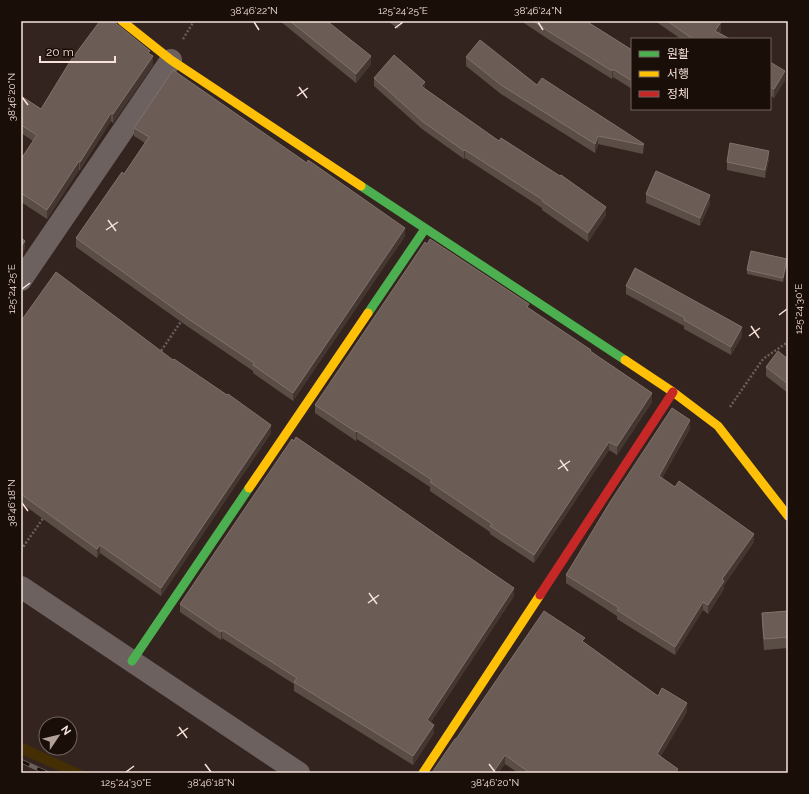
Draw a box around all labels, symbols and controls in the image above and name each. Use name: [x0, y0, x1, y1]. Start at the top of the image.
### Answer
text: 38°46'22"N: [230, 5, 278, 16]
text: 125°24'25"E: [378, 5, 428, 16]
text: 38°46'24"N: [514, 5, 562, 16]
scale bar: [40, 38, 115, 64]
legend: [631, 38, 771, 110]
text: 20 m: [46, 45, 74, 59]
text: 원활: [667, 47, 689, 61]
text: 서행: [667, 67, 689, 81]
text: 38°46'20"N: [6, 73, 17, 121]
text: 정체: [667, 87, 689, 101]
text: 125°24'25"E: [6, 264, 17, 314]
text: 125°24'30"E: [793, 284, 804, 334]
text: 38°46'18"N: [6, 479, 17, 527]
north arrow: [38, 716, 78, 756]
text: N: [58, 723, 74, 738]
text: 125°24'30"E: [101, 777, 151, 788]
text: 38°46'18"N: [187, 777, 235, 788]
text: 38°46'20"N: [471, 777, 519, 788]

